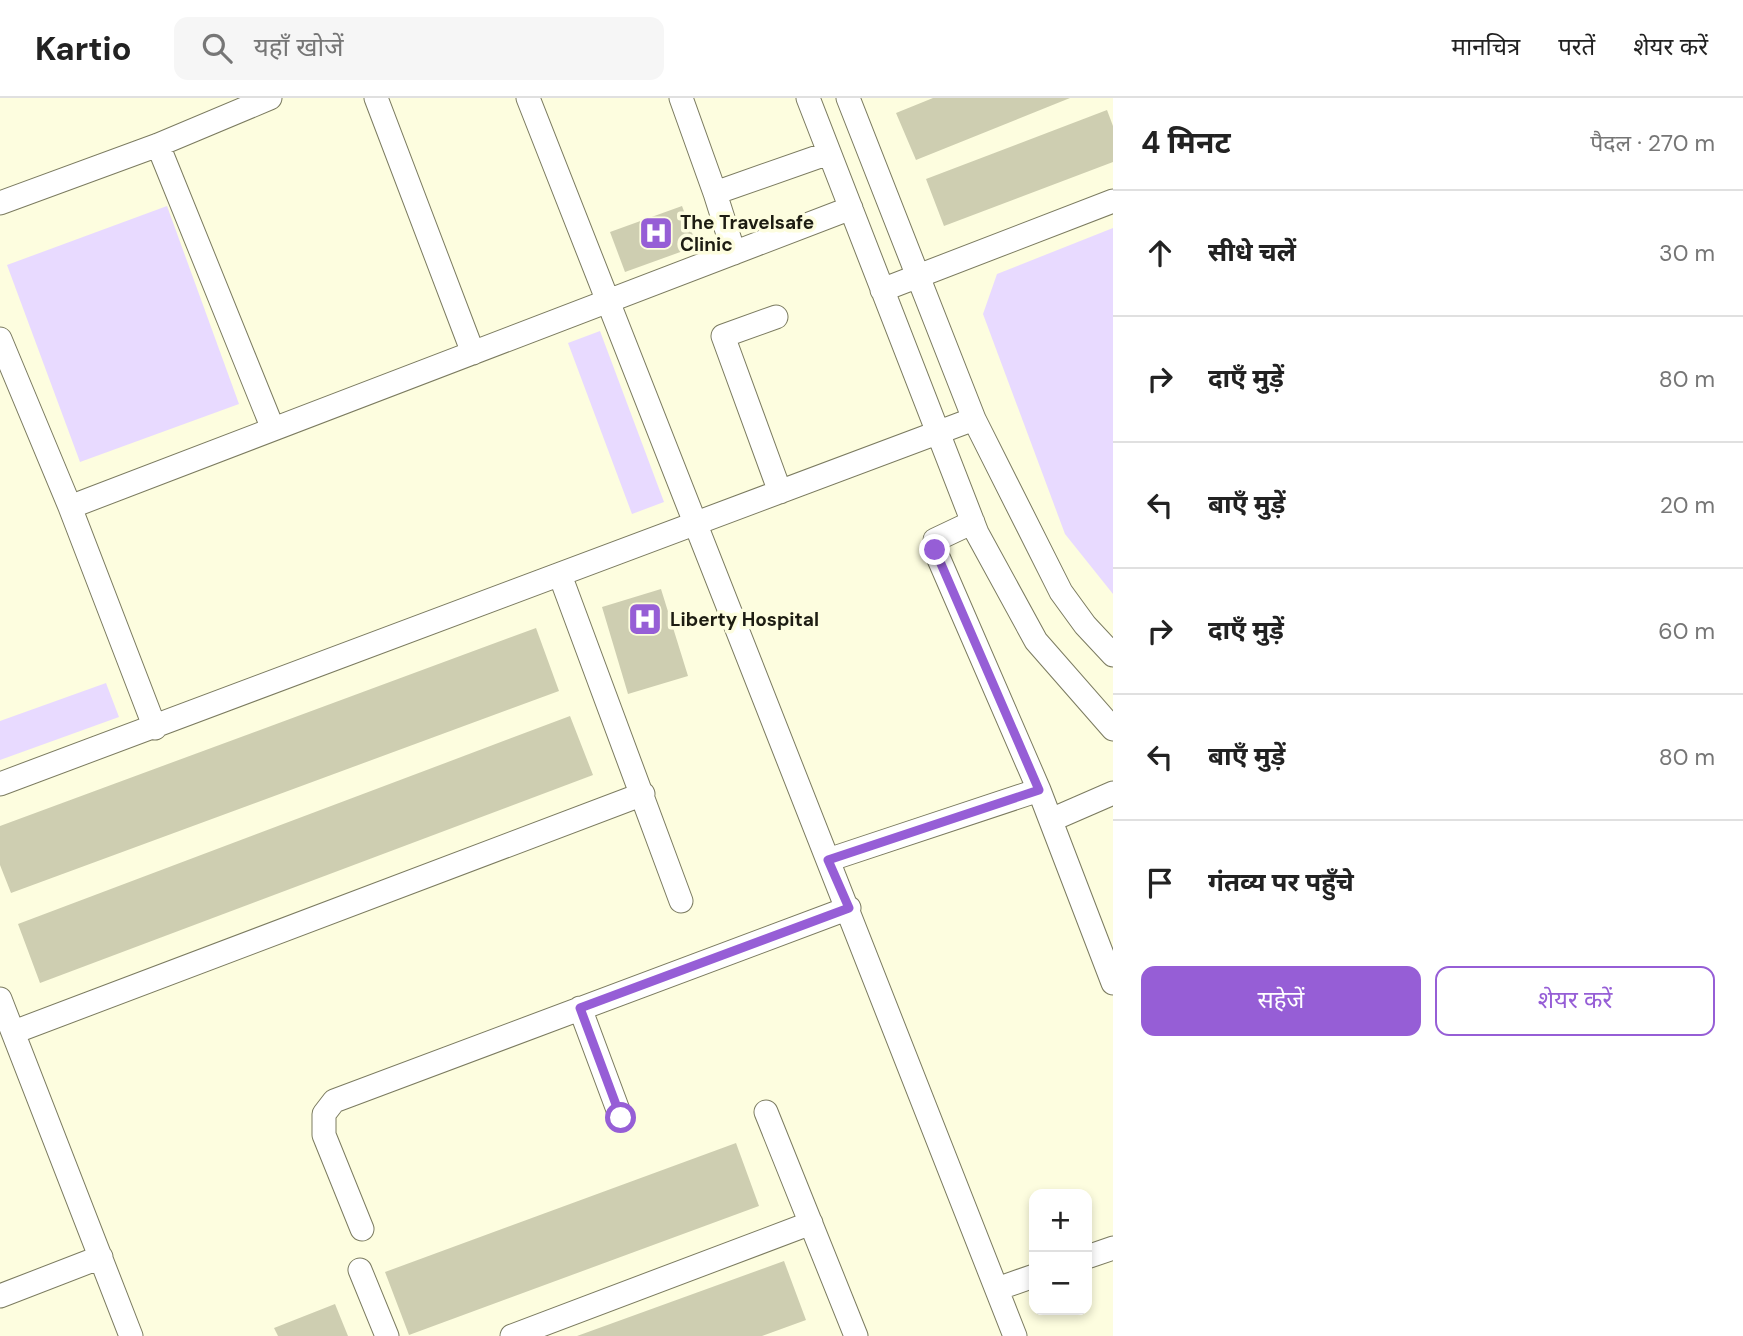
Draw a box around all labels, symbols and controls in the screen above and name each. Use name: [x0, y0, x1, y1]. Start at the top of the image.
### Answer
search box: [174, 17, 664, 80]
text: Kartio: [35, 27, 132, 70]
icon: search: [198, 29, 236, 67]
text: यहाँ खोजें: [254, 30, 344, 64]
text: मानचित्र: [1452, 31, 1520, 62]
text: परतें: [1558, 31, 1595, 62]
text: शेयर करें: [1633, 31, 1708, 62]
text: 4 मिनट: [1141, 123, 1231, 162]
text: पैदल · 270 m: [1590, 128, 1715, 158]
place label: The Travelsafe Clinic: [680, 210, 814, 257]
hospital icon: The Travelsafe Clinic: [637, 214, 675, 252]
icon: ahead: [1141, 234, 1179, 272]
text: सीधे चलें: [1208, 235, 1296, 269]
text: 30 m: [1659, 238, 1715, 268]
icon: right: [1141, 360, 1179, 398]
text: दाएँ मुड़ें: [1208, 361, 1284, 395]
text: 80 m: [1659, 364, 1715, 394]
icon: left: [1141, 486, 1179, 524]
text: बाएँ मुड़ें: [1208, 487, 1285, 521]
text: 20 m: [1660, 490, 1715, 520]
route end: [919, 534, 950, 565]
hospital icon: Liberty Hospital: [626, 600, 664, 638]
place label: Liberty Hospital: [670, 607, 819, 632]
icon: right: [1141, 612, 1179, 650]
text: दाएँ मुड़ें: [1208, 613, 1284, 647]
text: 60 m: [1658, 616, 1715, 646]
icon: left: [1141, 738, 1179, 776]
text: बाएँ मुड़ें: [1208, 739, 1285, 773]
text: 80 m: [1659, 742, 1715, 772]
icon: arrive: [1141, 864, 1179, 902]
text: गंतव्य पर पहुँचे: [1208, 865, 1354, 899]
button: सहेजें: [1141, 966, 1421, 1036]
button: शेयर करें: [1435, 966, 1715, 1036]
route start: [605, 1102, 636, 1133]
map controls: [1029, 1189, 1092, 1315]
button: +: [1029, 1189, 1092, 1252]
button: −: [1029, 1252, 1092, 1315]

